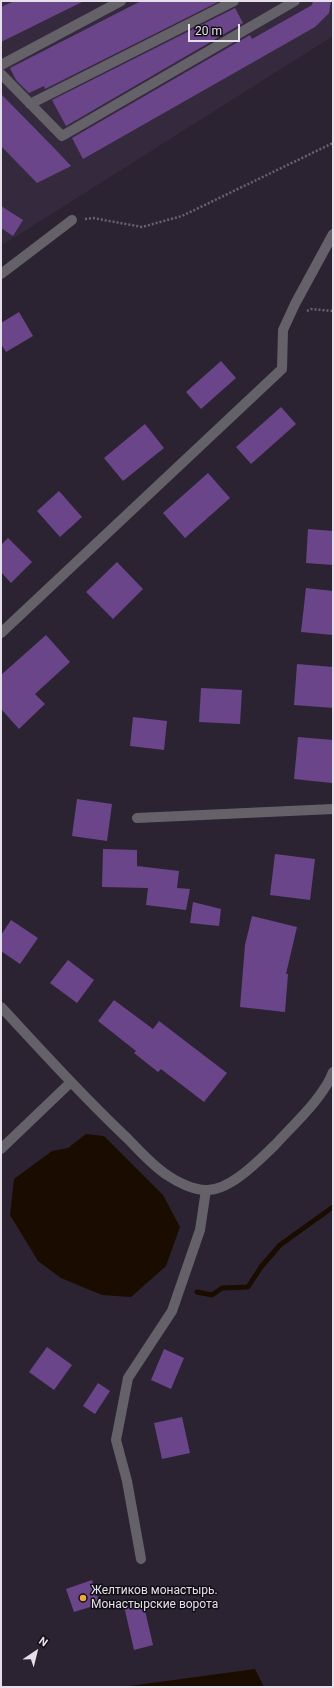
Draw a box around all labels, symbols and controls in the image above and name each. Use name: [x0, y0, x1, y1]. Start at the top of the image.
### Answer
scale bar: [190, 16, 242, 42]
text: 20 m: [195, 24, 222, 38]
place label: Желтиков монастырь. Монастырские ворота: [91, 1584, 218, 1612]
marker: Желтиков монастырь. Монастырские ворота: [78, 1593, 88, 1603]
north arrow: [16, 1632, 56, 1672]
text: N: [36, 1634, 50, 1649]

